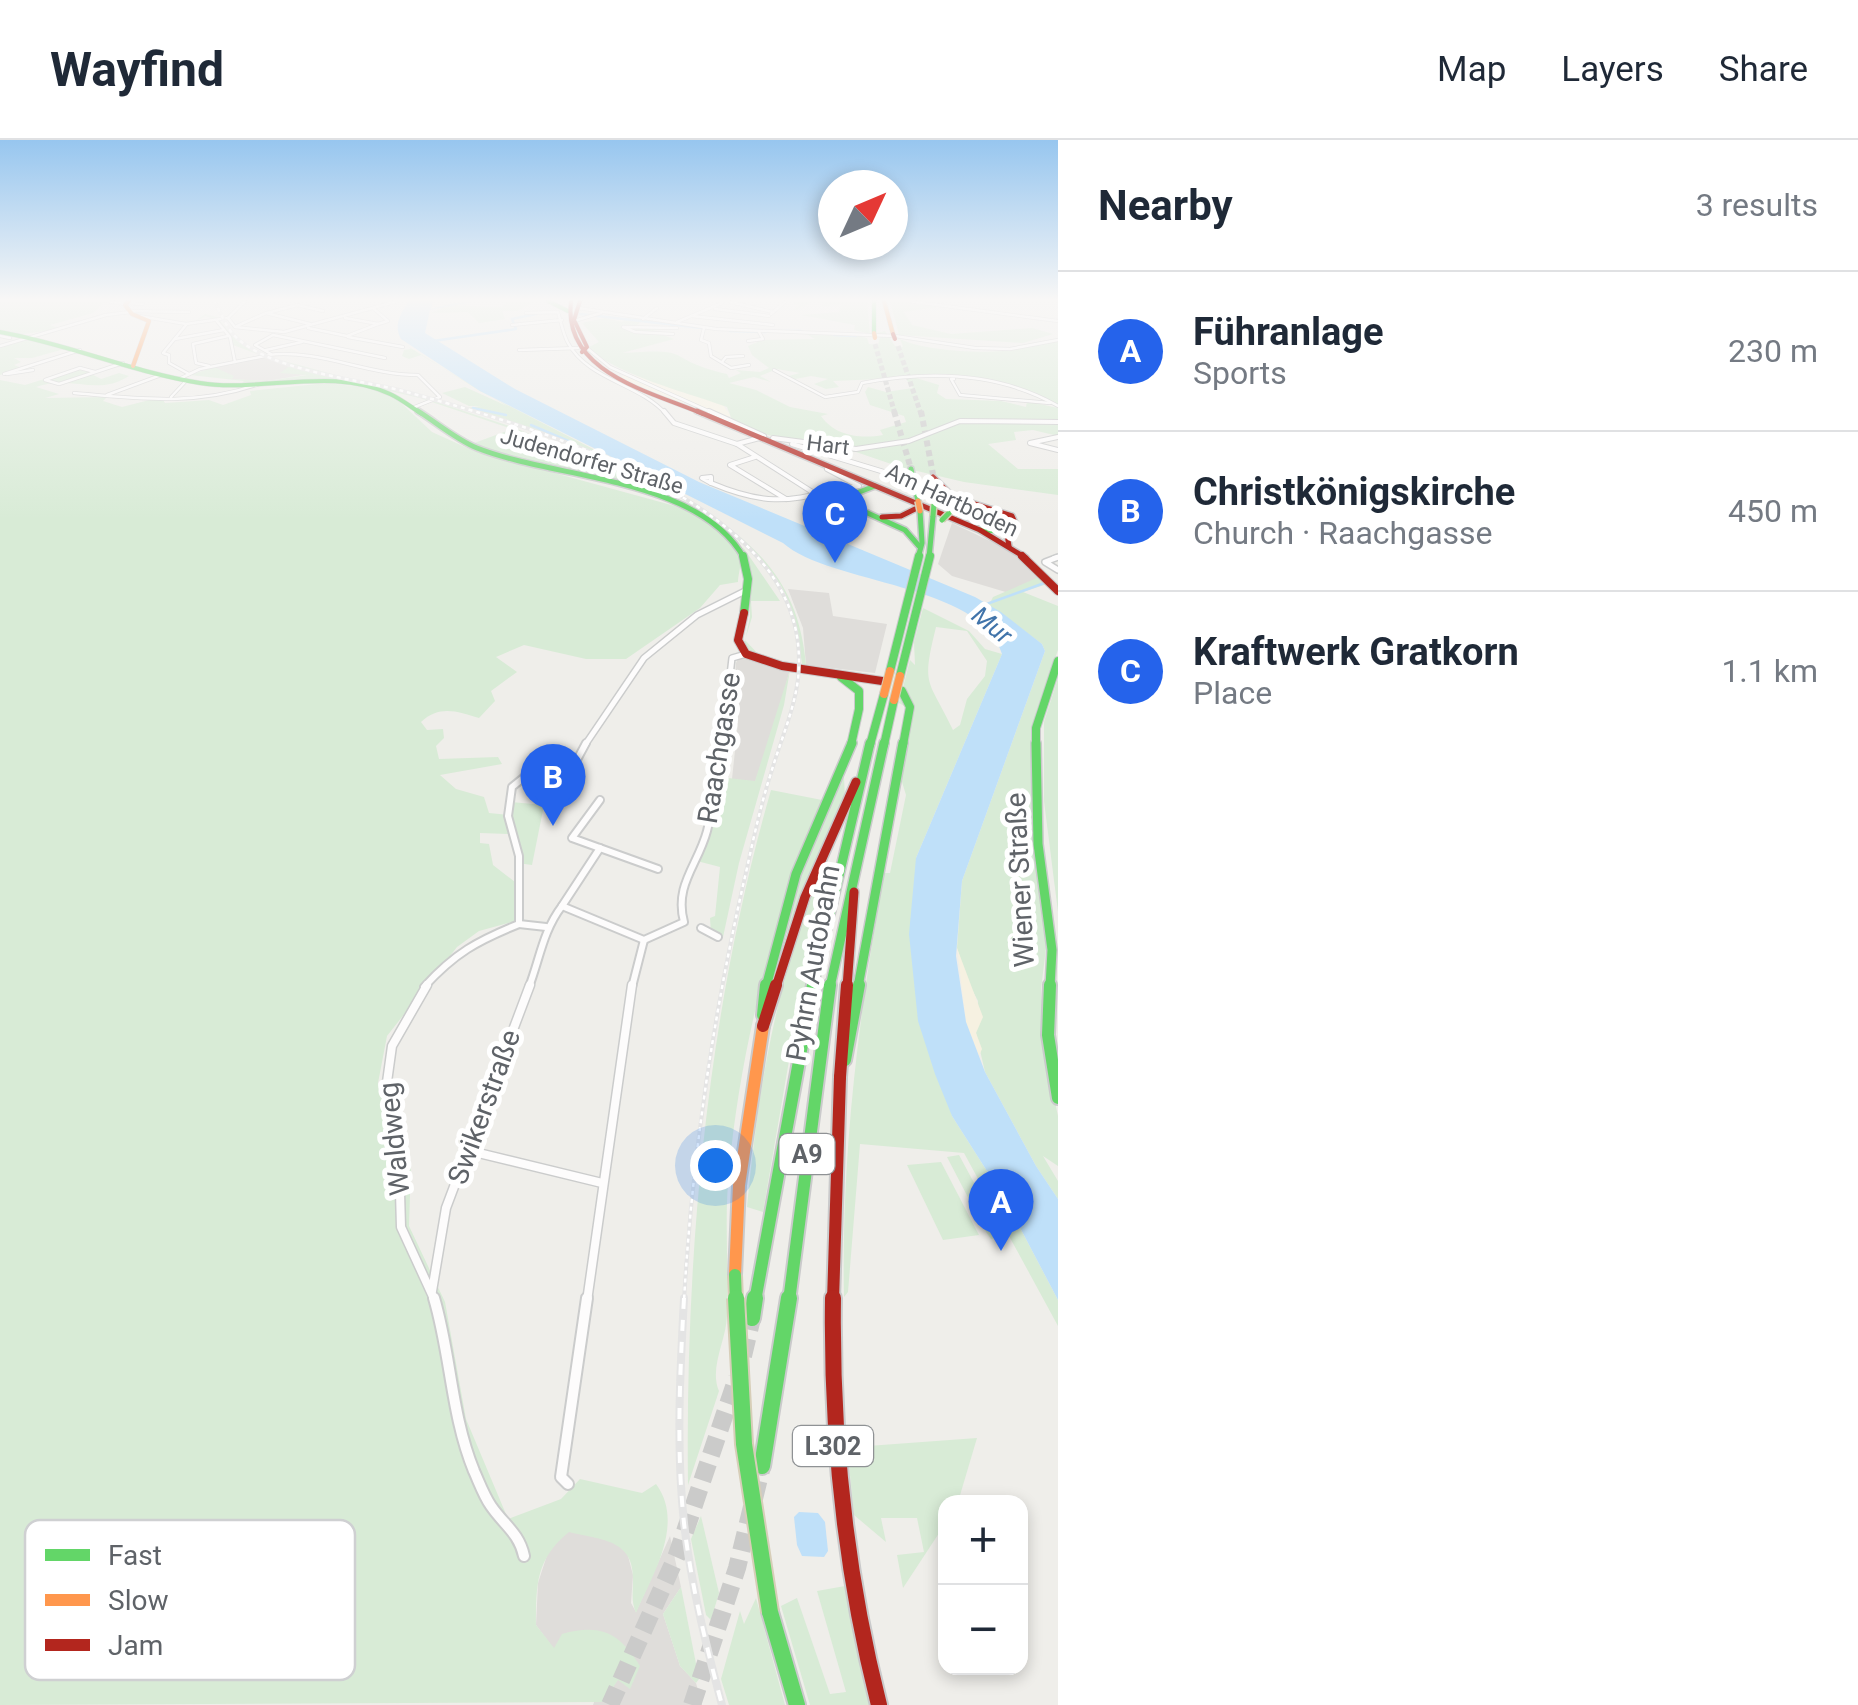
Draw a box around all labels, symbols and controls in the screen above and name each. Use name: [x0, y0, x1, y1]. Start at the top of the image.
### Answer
text: Wayfind: [50, 41, 224, 98]
text: Map: [1437, 49, 1506, 90]
text: Layers: [1561, 49, 1664, 90]
text: Share: [1719, 49, 1808, 90]
north arrow: [818, 170, 908, 260]
text: Nearby: [1098, 181, 1233, 230]
text: 3 results: [1696, 186, 1818, 224]
text: Führanlage: [1193, 310, 1384, 354]
text: A: [1120, 332, 1141, 370]
text: 230 m: [1728, 332, 1818, 370]
text: Sports: [1193, 354, 1287, 392]
street label: Judendorfer Straße: [498, 423, 686, 499]
street label: Hart: [805, 430, 851, 460]
street label: Am Hartboden: [882, 458, 1022, 542]
text: Christkönigskirche: [1193, 470, 1515, 514]
pin: C: [802, 480, 868, 563]
text: B: [1120, 492, 1141, 530]
text: 450 m: [1728, 492, 1818, 530]
text: Church · Raachgasse: [1193, 514, 1493, 552]
water label: Mur: [966, 600, 1018, 650]
text: Kraftwerk Gratkorn: [1193, 630, 1519, 674]
text: C: [1120, 652, 1141, 690]
text: 1.1 km: [1721, 652, 1818, 690]
street label: Raachgasse: [691, 670, 747, 826]
text: Place: [1193, 674, 1272, 712]
pin: B: [520, 744, 586, 826]
street label: Wiener Straße: [999, 792, 1041, 968]
street label: Pyhrn Autobahn: [779, 862, 847, 1064]
street label: Swikerstraße: [441, 1025, 527, 1189]
street label: Waldweg: [372, 1081, 416, 1197]
road number: A9: [780, 1134, 834, 1174]
your location: [690, 1140, 741, 1191]
pin: A: [968, 1168, 1034, 1251]
road number: L302: [793, 1426, 873, 1466]
map controls: [938, 1495, 1028, 1675]
button: +: [938, 1495, 1028, 1585]
legend: [25, 1520, 355, 1680]
text: Fast: [108, 1539, 162, 1572]
text: Slow: [108, 1584, 168, 1617]
button: −: [938, 1585, 1028, 1675]
text: Jam: [108, 1629, 163, 1662]

